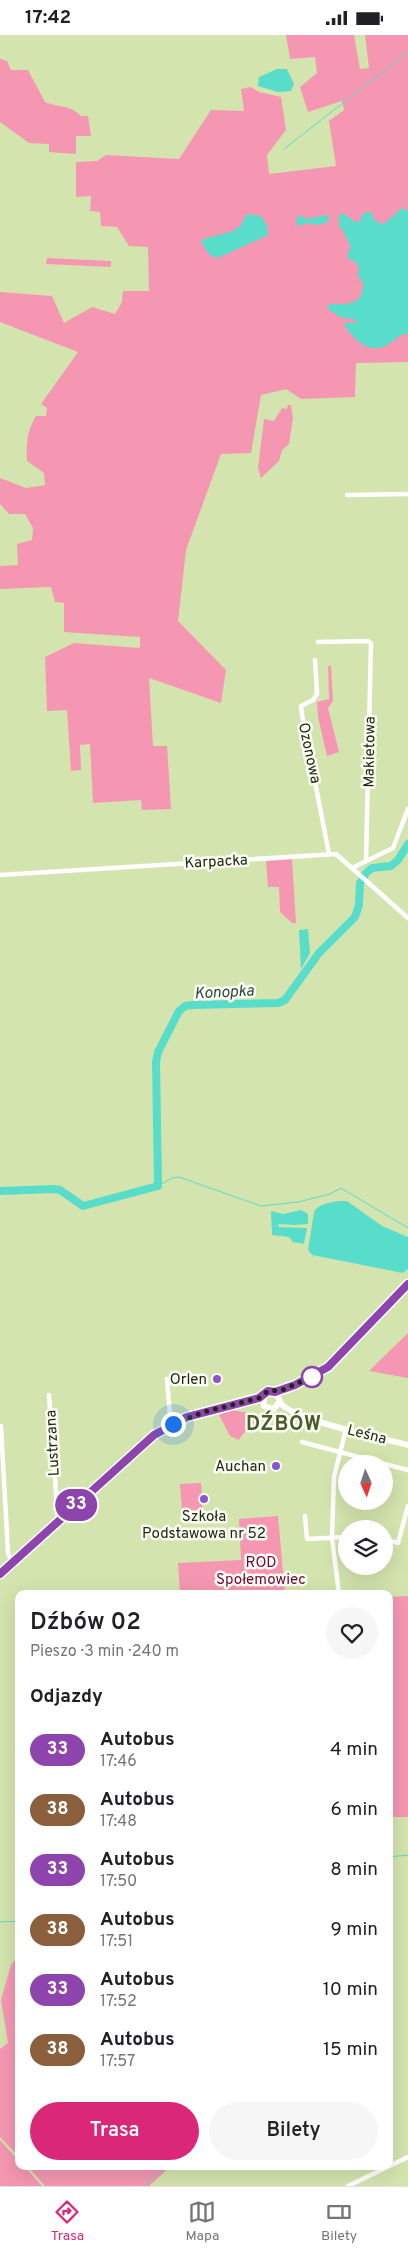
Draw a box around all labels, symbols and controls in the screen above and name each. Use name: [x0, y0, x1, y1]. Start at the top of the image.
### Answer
text: 17:42: [25, 6, 71, 30]
street label: Makietowa: [360, 716, 381, 788]
street label: Ozonowa: [293, 721, 324, 785]
street label: Karpacka: [184, 851, 248, 874]
water label: Konopka: [194, 981, 255, 1005]
unlabelled marker: [301, 1366, 323, 1388]
place label: Orlen: [170, 1371, 207, 1390]
marker: Orlen: [211, 1373, 223, 1385]
street label: Lustrzana: [42, 1409, 65, 1477]
district label: DŹBÓW: [246, 1410, 322, 1438]
your location: [161, 1412, 186, 1437]
street label: Leśna: [345, 1421, 388, 1450]
north arrow: [338, 1455, 392, 1510]
map controls: [338, 1455, 393, 1575]
place label: Auchan: [215, 1458, 266, 1477]
marker: Auchan: [270, 1460, 282, 1472]
line badge: 33: [54, 1489, 98, 1521]
text: 33: [65, 1493, 87, 1516]
marker: Szkoła Podstawowa nr 52: [198, 1493, 210, 1505]
place label: Szkoła Podstawowa nr 52: [142, 1508, 266, 1544]
button: layers: [338, 1520, 393, 1575]
park label: ROD Społemowiec: [216, 1554, 306, 1590]
button: heart: [326, 1607, 378, 1659]
text: Dźbów 02: [30, 1608, 141, 1638]
text: Pieszo · 3 min · 240 m: [30, 1642, 179, 1662]
text: Odjazdy: [30, 1685, 103, 1709]
text: Autobus: [100, 1728, 175, 1752]
text: 33: [47, 1738, 68, 1761]
text: 4 min: [330, 1738, 378, 1762]
text: 17:46: [100, 1752, 137, 1772]
text: Autobus: [100, 1788, 175, 1812]
text: 38: [46, 1798, 69, 1821]
text: 6 min: [331, 1798, 378, 1822]
text: 17:48: [100, 1812, 137, 1832]
text: Autobus: [100, 1848, 175, 1872]
text: 33: [47, 1858, 68, 1881]
text: 8 min: [330, 1858, 378, 1882]
text: 17:50: [100, 1872, 137, 1892]
text: Autobus: [100, 1908, 175, 1932]
text: 38: [46, 1918, 69, 1941]
text: 9 min: [331, 1918, 378, 1942]
text: 17:51: [100, 1932, 133, 1952]
text: Autobus: [100, 1968, 175, 1992]
text: 33: [47, 1978, 68, 2001]
text: 10 min: [323, 1978, 378, 2002]
text: 17:52: [100, 1992, 137, 2012]
text: Autobus: [100, 2028, 175, 2052]
text: 38: [46, 2038, 69, 2061]
text: 15 min: [323, 2038, 378, 2062]
text: 17:57: [100, 2052, 135, 2072]
button: Trasa: [30, 2102, 199, 2160]
button: Bilety: [209, 2102, 378, 2160]
tab: Trasa: [51, 2198, 84, 2245]
tab: Mapa: [186, 2198, 219, 2245]
tab: Bilety: [321, 2198, 357, 2245]

